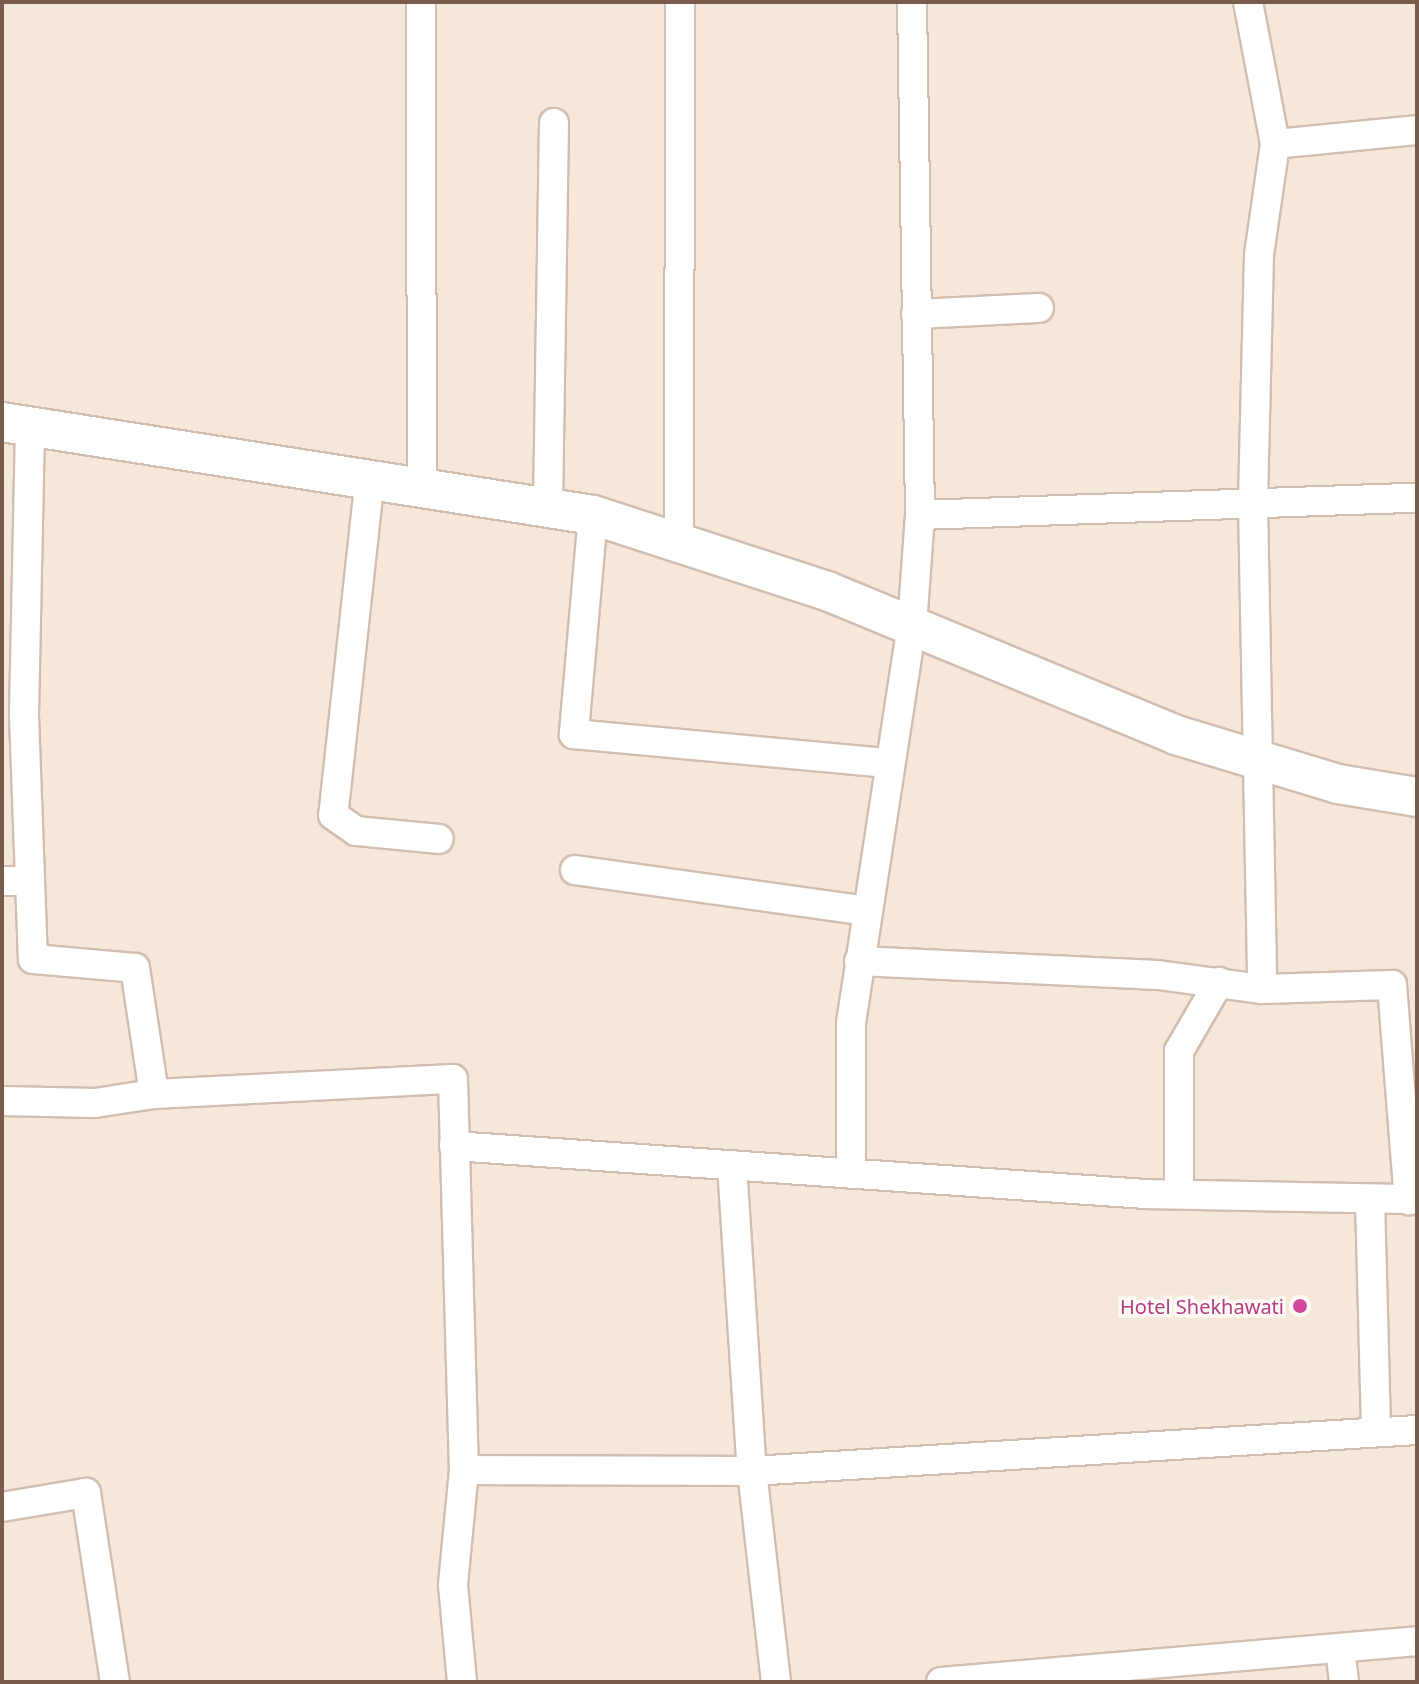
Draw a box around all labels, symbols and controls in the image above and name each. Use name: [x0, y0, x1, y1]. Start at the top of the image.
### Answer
place label: Hotel Shekhawati: [1120, 1294, 1284, 1318]
marker: Hotel Shekhawati: [1291, 1297, 1309, 1315]

